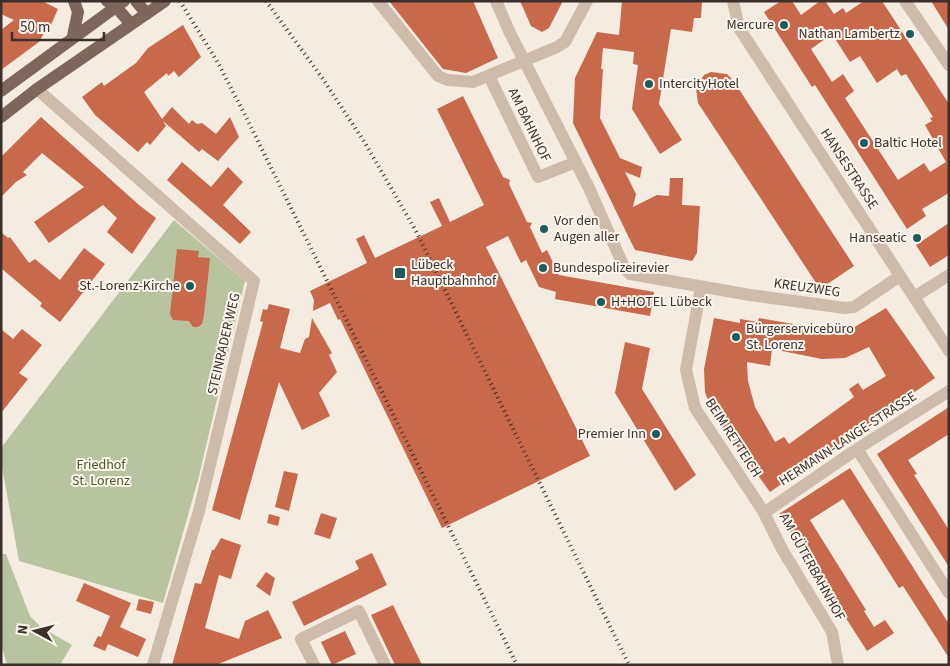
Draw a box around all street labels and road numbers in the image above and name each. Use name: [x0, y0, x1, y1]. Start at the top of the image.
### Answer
street label: AM BAHNHOF: [502, 85, 556, 165]
street label: HANSESTRASSE: [815, 125, 883, 213]
street label: KREUZWEG: [772, 273, 842, 303]
street label: STEINRADER WEG: [203, 291, 245, 397]
street label: HERMANN-LANGE-STRASSE: [775, 387, 921, 491]
street label: BEIM RETTEICH: [700, 394, 766, 482]
street label: AM GÜTERBAHNHOF: [774, 509, 850, 625]

